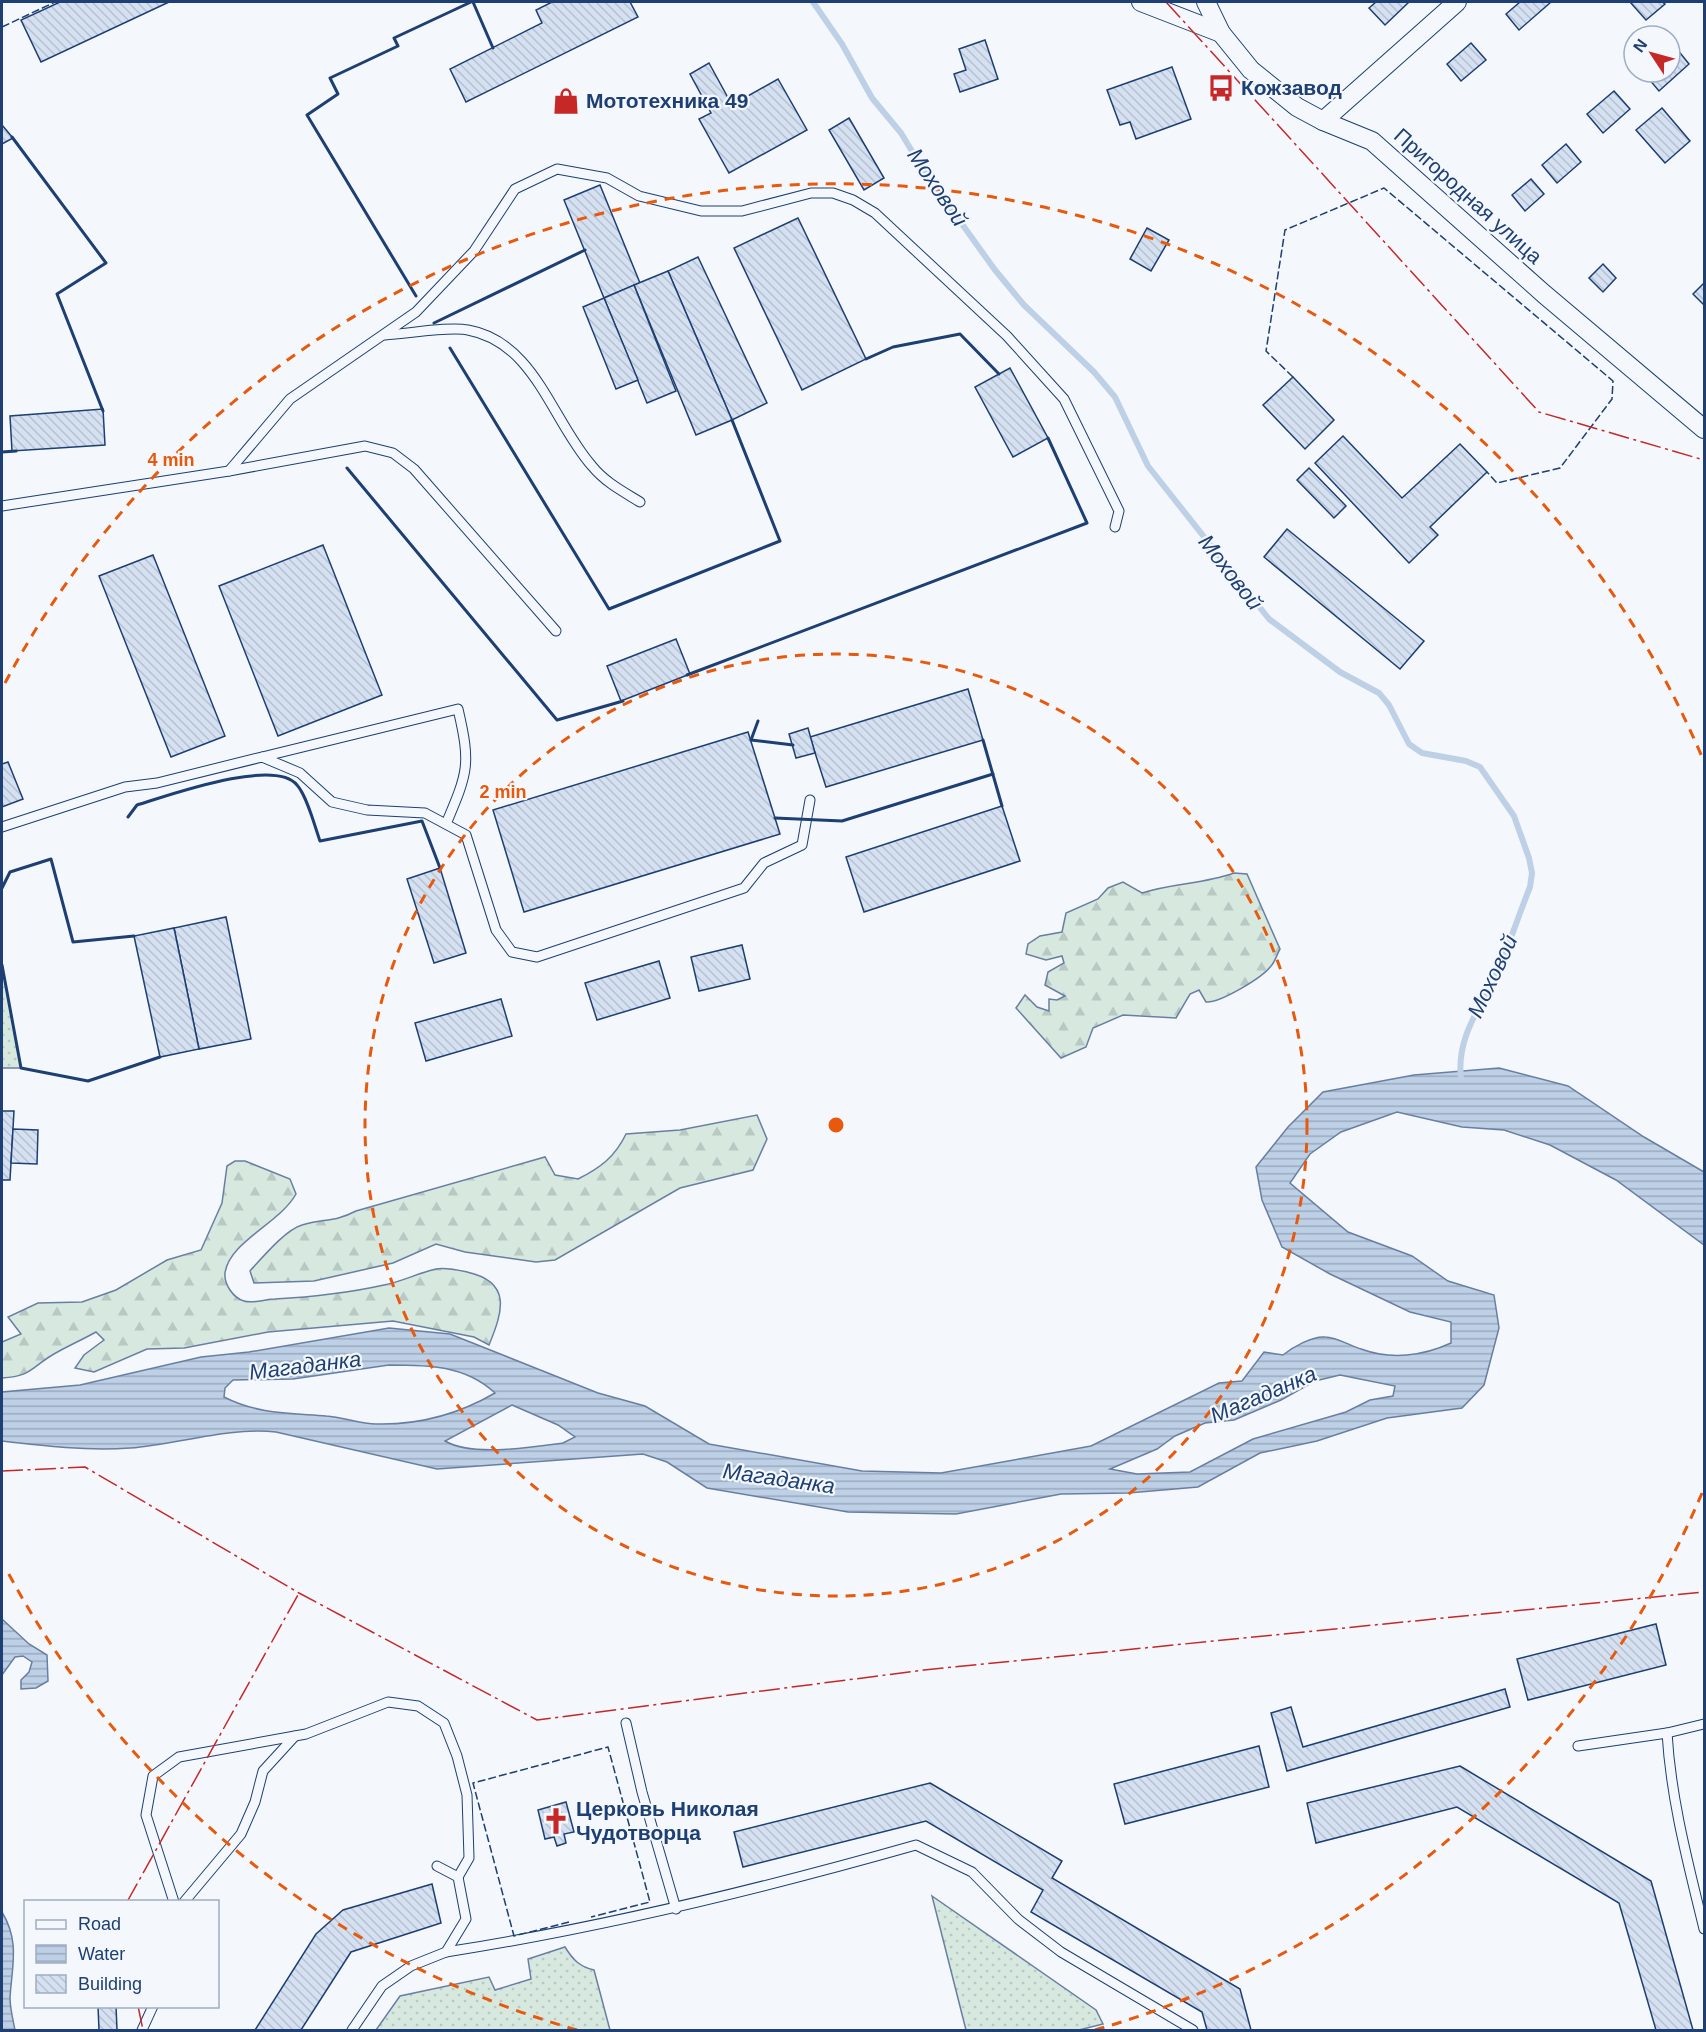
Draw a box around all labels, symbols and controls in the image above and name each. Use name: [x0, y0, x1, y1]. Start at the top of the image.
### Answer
north arrow: [1622, 24, 1682, 84]
text: N: [1630, 36, 1651, 55]
bus stop icon: Кожзавод: [1206, 73, 1236, 103]
place label: Кожзавод: [1241, 76, 1342, 99]
shop icon: Мототехника 49: [551, 86, 581, 116]
place label: Мототехника 49: [586, 89, 748, 112]
street label: Пригородная улица: [1390, 123, 1547, 268]
water label: Моховой: [902, 144, 973, 231]
text: 4 min: [147, 450, 195, 470]
water label: Моховой: [1193, 530, 1268, 615]
text: 2 min: [479, 782, 527, 802]
water label: Моховой: [1462, 931, 1522, 1022]
centre of rings: [826, 1115, 846, 1135]
water label: Магаданка: [248, 1346, 363, 1385]
water label: Магаданка: [1206, 1361, 1320, 1428]
water label: Магаданка: [721, 1458, 837, 1499]
place label: Церковь Николая Чудотворца: [576, 1797, 759, 1844]
church icon: Церковь Николая Чудотворца: [541, 1806, 571, 1836]
legend: [24, 1900, 219, 2008]
text: Road: [78, 1914, 121, 1934]
text: Water: [78, 1944, 125, 1964]
text: Building: [78, 1974, 142, 1994]

